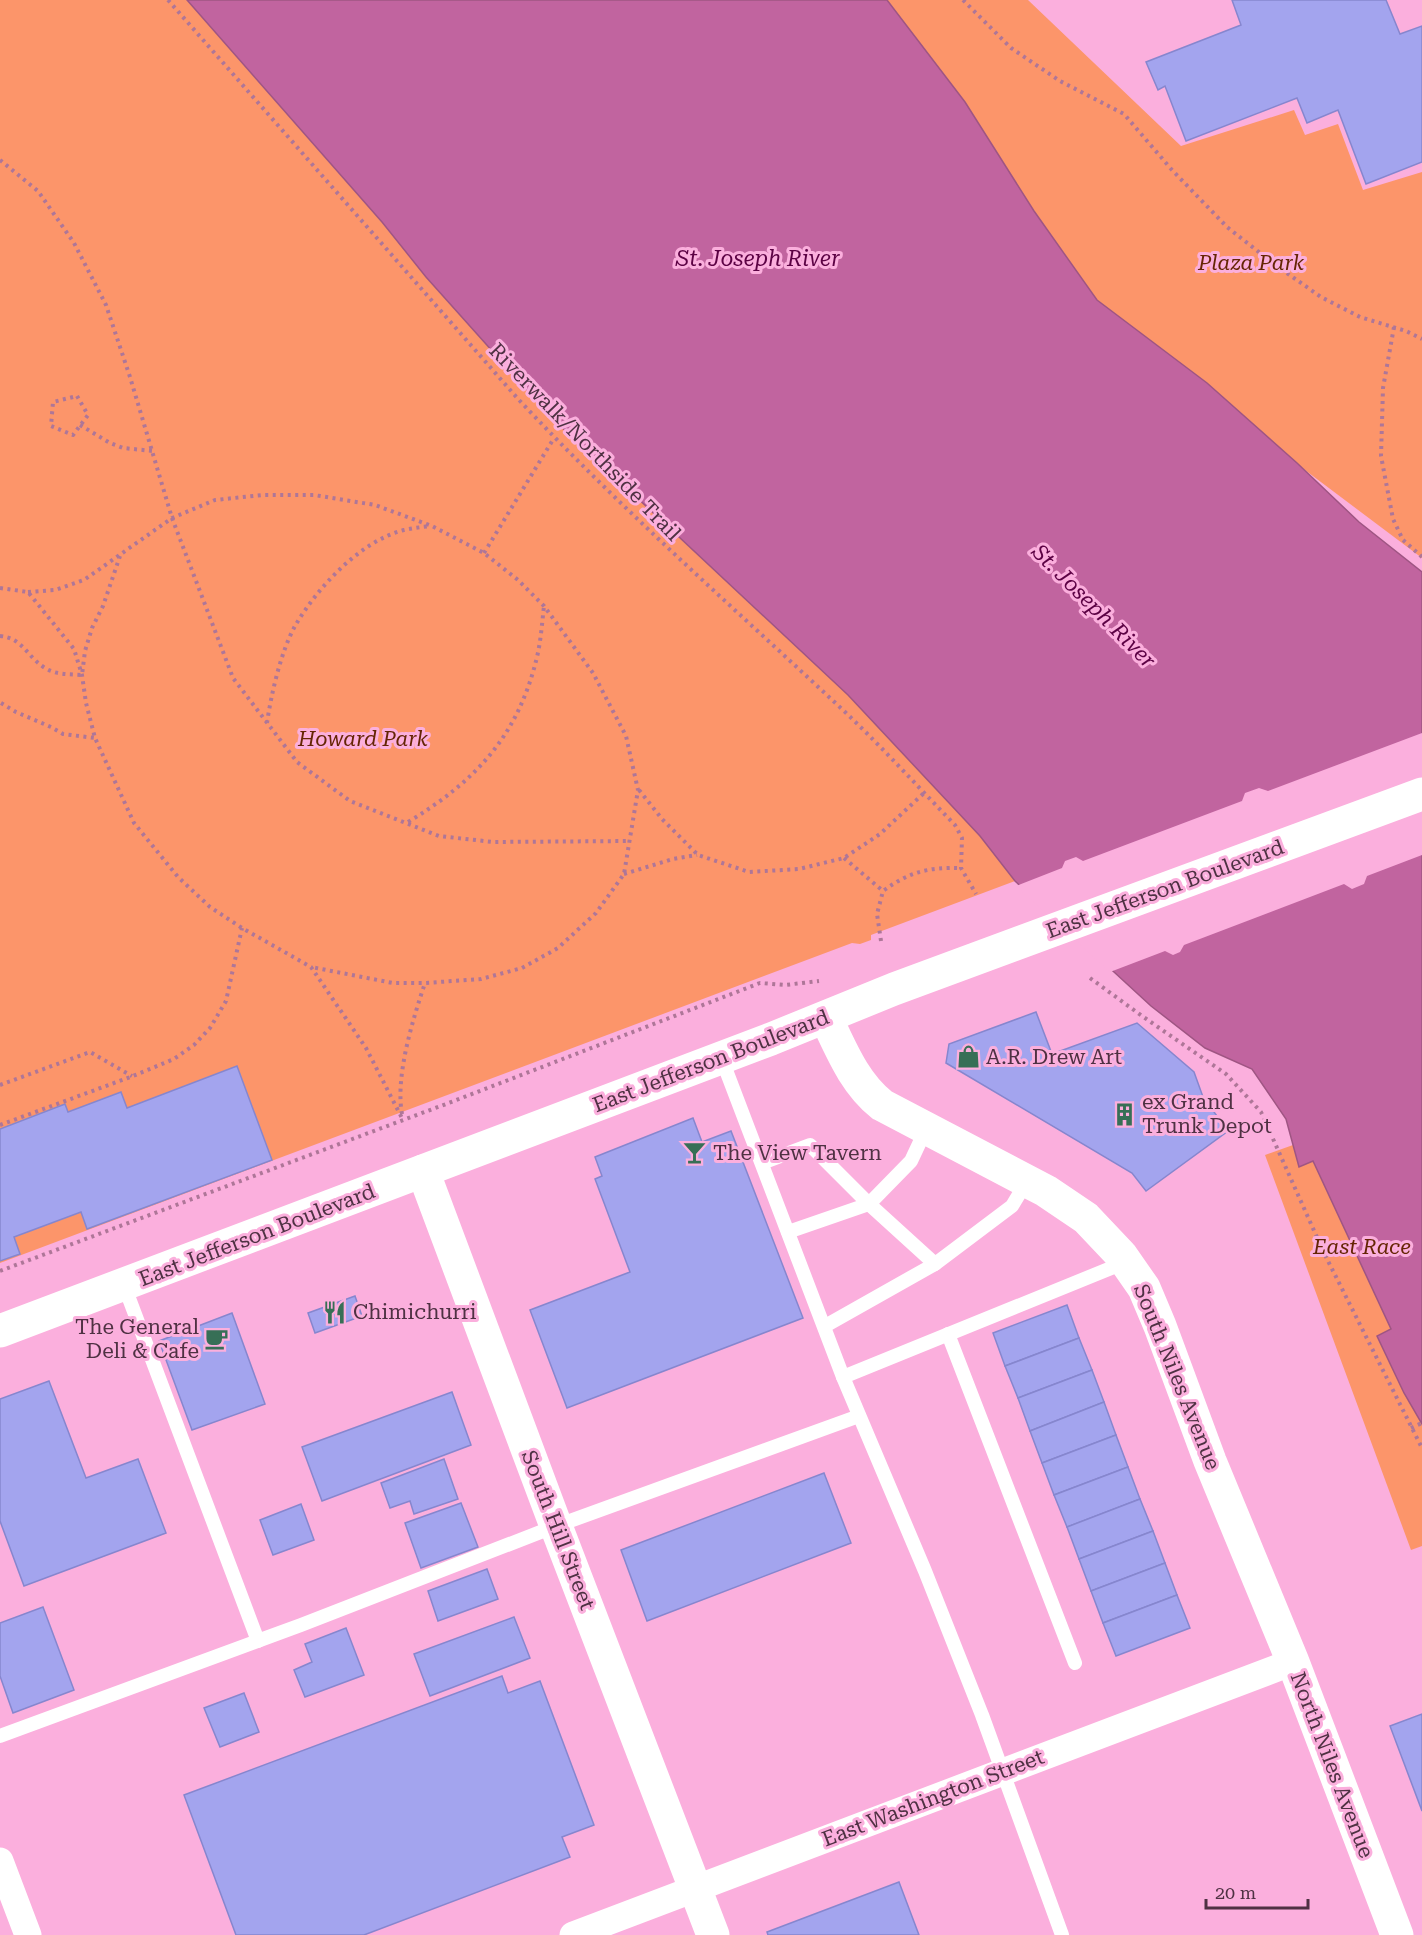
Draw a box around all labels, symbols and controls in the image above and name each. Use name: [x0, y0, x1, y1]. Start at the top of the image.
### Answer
water label: St. Joseph River: [675, 246, 840, 271]
park label: Plaza Park: [1197, 251, 1305, 275]
street label: Riverwalk/Northside Trail: [484, 338, 686, 546]
water label: St. Joseph River: [1026, 538, 1161, 673]
park label: Howard Park: [297, 727, 429, 751]
street label: East Jefferson Boulevard: [1043, 835, 1288, 943]
street label: East Jefferson Boulevard: [590, 1005, 833, 1117]
shop icon: A.R. Drew Art: [955, 1044, 981, 1070]
place label: A.R. Drew Art: [986, 1045, 1122, 1069]
place label: ex Grand Trunk Depot: [1142, 1090, 1272, 1138]
building icon: ex Grand Trunk Depot: [1111, 1101, 1137, 1127]
bar icon: The View Tavern: [682, 1140, 708, 1166]
place label: The View Tavern: [713, 1141, 882, 1165]
street label: East Jefferson Boulevard: [136, 1179, 379, 1291]
park label: East Race: [1312, 1235, 1411, 1259]
street label: South Niles Avenue: [1129, 1281, 1225, 1473]
restaurant icon: Chimichurri: [322, 1299, 348, 1325]
place label: Chimichurri: [353, 1300, 477, 1324]
place label: The General Deli & Cafe: [75, 1315, 199, 1363]
cafe icon: The General Deli & Cafe: [204, 1326, 230, 1352]
street label: South Hill Street: [517, 1447, 600, 1613]
street label: North Niles Avenue: [1285, 1669, 1379, 1861]
street label: East Washington Street: [819, 1745, 1047, 1851]
scale bar: [1206, 1872, 1308, 1910]
text: 20 m: [1215, 1882, 1256, 1903]

